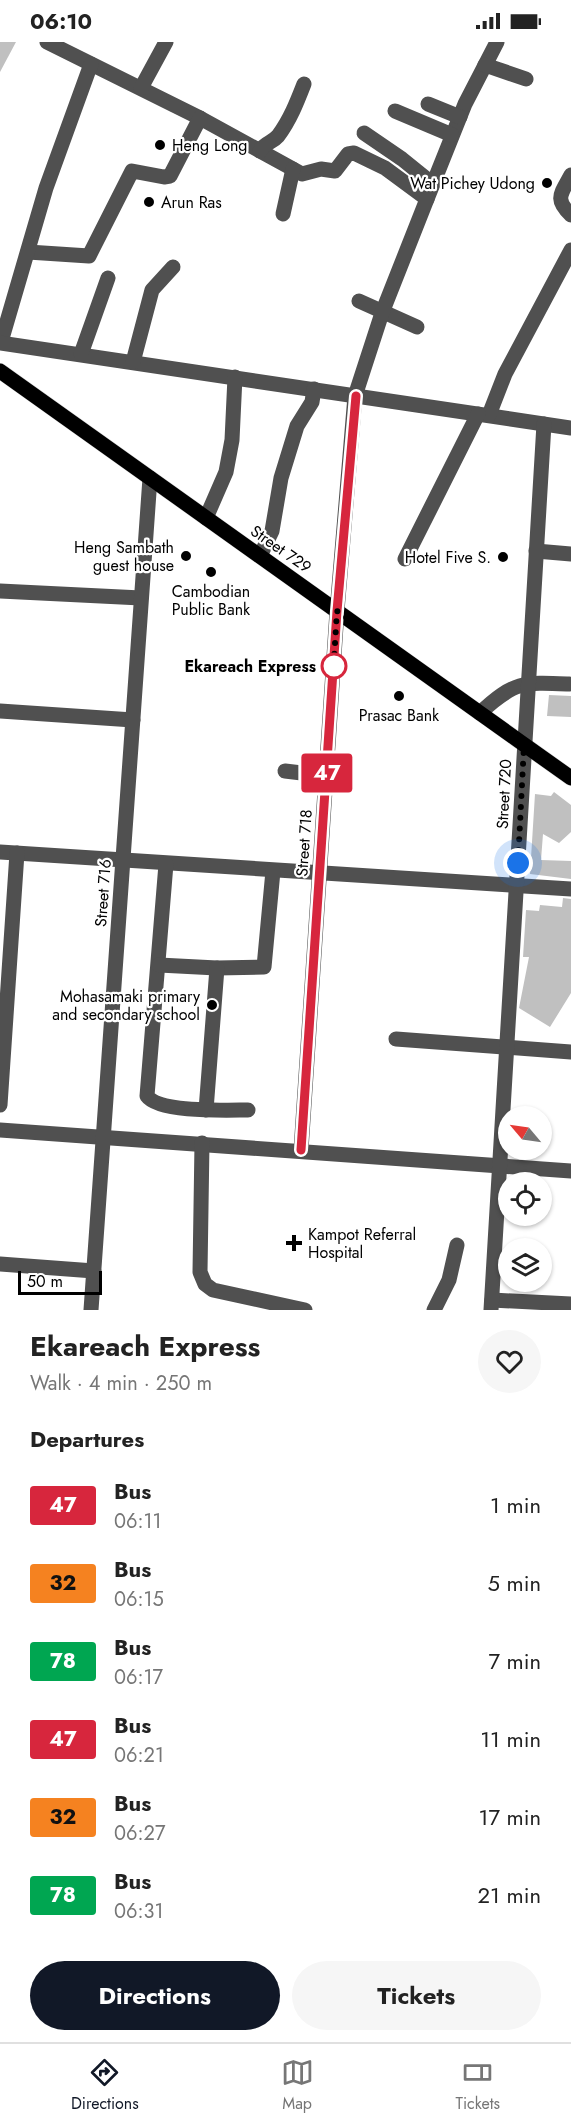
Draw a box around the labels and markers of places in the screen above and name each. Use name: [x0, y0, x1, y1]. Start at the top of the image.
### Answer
place label: Heng Long: [172, 134, 247, 157]
marker: Heng Long: [153, 138, 167, 152]
place label: Wat Pichey Udong: [410, 172, 535, 195]
marker: Wat Pichey Udong: [540, 176, 554, 190]
place label: Arun Ras: [161, 191, 222, 214]
marker: Arun Ras: [142, 195, 156, 209]
place label: Heng Sambath guest house: [74, 536, 174, 577]
place label: Hotel Five S.: [405, 546, 491, 569]
marker: Heng Sambath guest house: [179, 549, 193, 563]
marker: Hotel Five S.: [496, 550, 510, 564]
marker: Cambodian Public Bank: [204, 565, 218, 579]
place label: Cambodian Public Bank: [172, 580, 251, 621]
marker: Ekareach Express: [321, 653, 347, 679]
place label: Ekareach Express: [184, 655, 316, 678]
marker: Prasac Bank: [392, 689, 406, 703]
place label: Prasac Bank: [359, 704, 440, 727]
place label: Mohasamaki primary and secondary school: [52, 985, 201, 1026]
marker: Mohasamaki primary and secondary school: [205, 998, 219, 1012]
place label: Kampot Referral Hospital: [308, 1223, 416, 1264]
marker: Kampot Referral Hospital: [285, 1234, 303, 1252]

